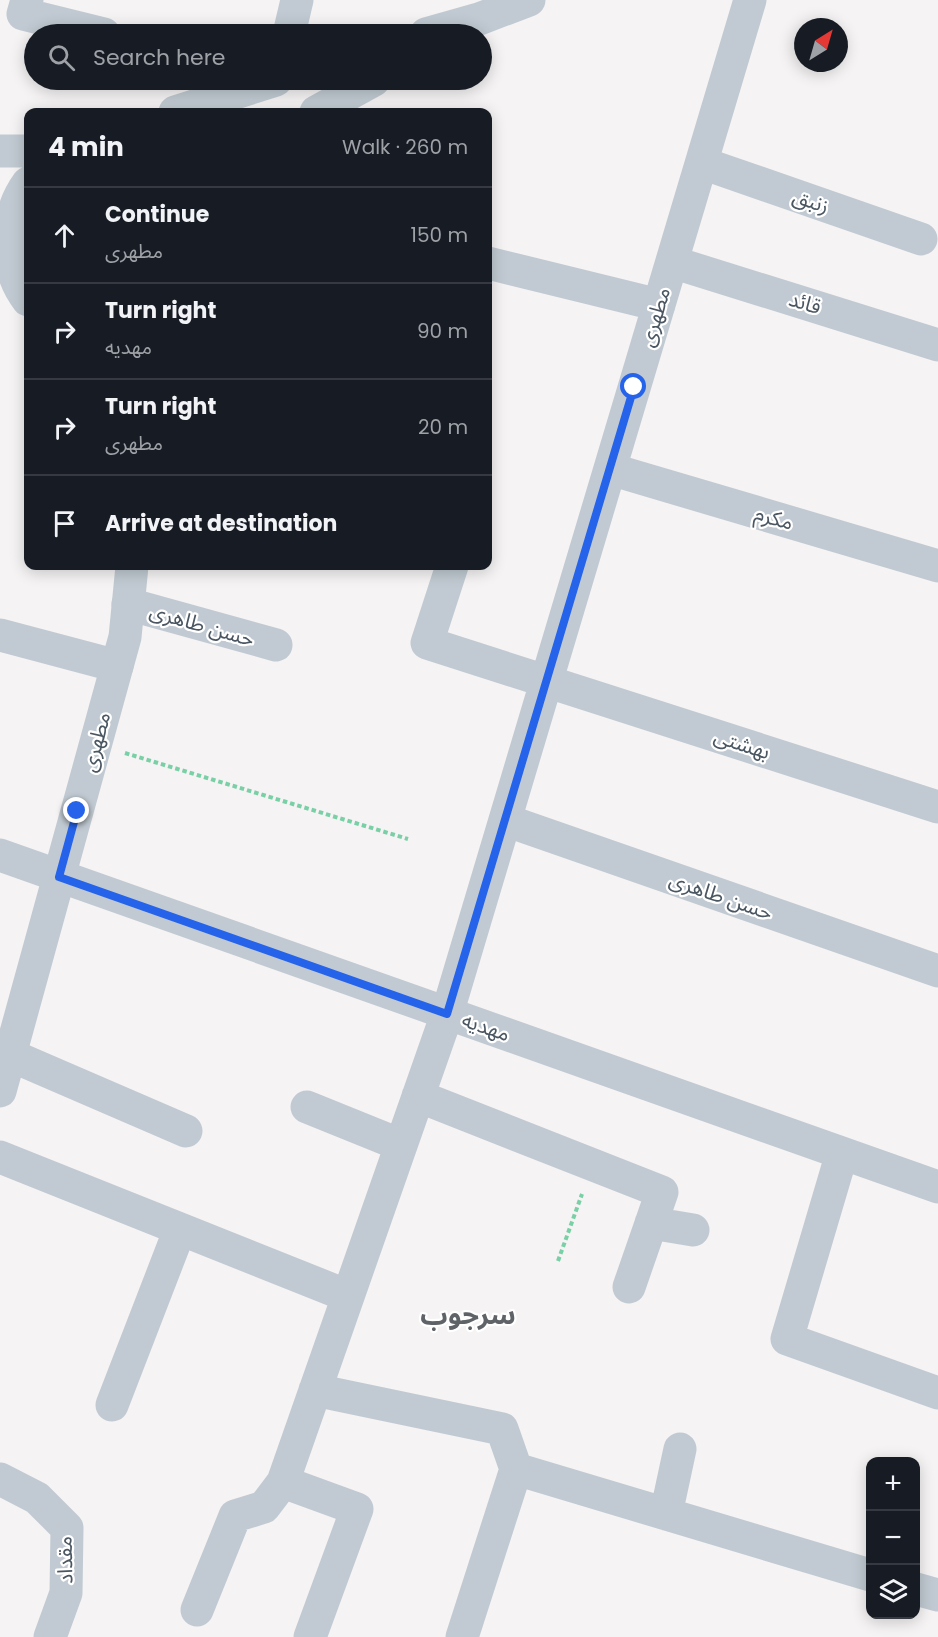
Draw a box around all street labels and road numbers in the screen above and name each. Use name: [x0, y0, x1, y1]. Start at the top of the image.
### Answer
street label: زنبق: [789, 181, 833, 220]
street label: مطهری: [632, 284, 677, 350]
street label: قائد: [785, 284, 825, 321]
street label: مکرم: [751, 498, 797, 539]
street label: حسن طاهری: [146, 596, 258, 653]
street label: مطهری: [74, 709, 117, 775]
street label: بهشتی: [710, 721, 774, 766]
street label: حسن طاهری: [665, 864, 777, 927]
street label: مهدیه: [458, 1005, 514, 1048]
street label: مقداد: [50, 1536, 79, 1584]

